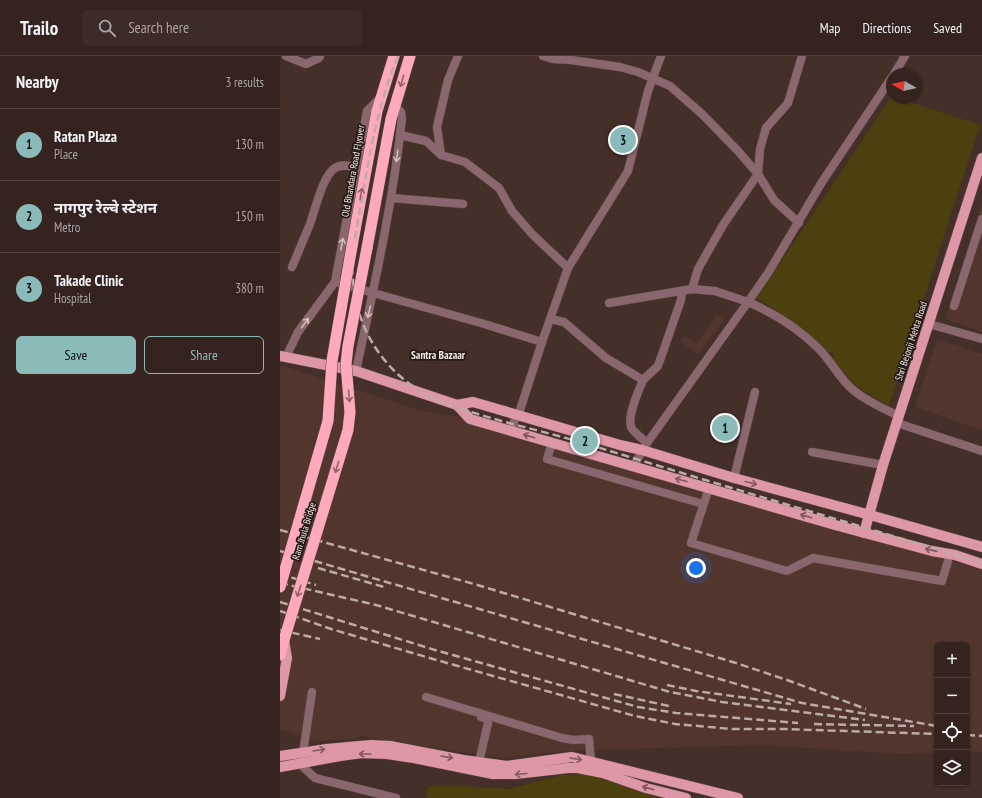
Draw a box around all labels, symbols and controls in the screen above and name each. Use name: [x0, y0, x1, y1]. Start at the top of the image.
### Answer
search box: [82, 10, 362, 46]
text: Trailo: [20, 16, 58, 40]
icon: search: [96, 17, 118, 39]
text: Search here: [128, 18, 189, 37]
text: Map: [820, 19, 840, 37]
text: Directions: [862, 19, 911, 37]
text: Saved: [933, 19, 962, 37]
north arrow: [886, 68, 922, 104]
text: Nearby: [16, 71, 59, 93]
text: 3 results: [225, 74, 264, 91]
one-way arrow: [398, 74, 405, 87]
street label: Old Bhandara Road Flyover: [338, 124, 368, 218]
pin: 3: [610, 125, 636, 155]
text: Ratan Plaza: [54, 127, 117, 146]
text: 1: [26, 136, 32, 153]
text: 130 m: [235, 136, 264, 153]
text: Place: [54, 146, 78, 163]
one-way arrow: [393, 149, 401, 162]
one-way arrow: [357, 188, 365, 201]
text: नागपुर रेल्वे स्टेशन: [54, 198, 157, 217]
text: 2: [26, 208, 32, 225]
text: 150 m: [235, 208, 264, 225]
text: Metro: [54, 219, 80, 236]
one-way arrow: [338, 237, 346, 250]
text: Takade Clinic: [54, 271, 124, 290]
text: 3: [26, 280, 32, 297]
text: 380 m: [235, 280, 264, 297]
text: Hospital: [54, 290, 91, 307]
street label: Shri Bejonji Mehta Road: [892, 300, 930, 382]
one-way arrow: [364, 305, 372, 318]
one-way arrow: [301, 317, 309, 328]
button: Save: [16, 336, 136, 374]
button: Share: [144, 336, 264, 374]
district label: Santra Bazaar: [411, 348, 466, 362]
one-way arrow: [346, 389, 353, 402]
pin: 1: [712, 413, 738, 443]
pin: 2: [572, 426, 598, 456]
one-way arrow: [523, 432, 536, 439]
one-way arrow: [333, 460, 340, 473]
one-way arrow: [674, 476, 687, 483]
one-way arrow: [744, 480, 757, 487]
street label: Ram Jhula Bridge: [289, 501, 319, 561]
one-way arrow: [799, 512, 812, 519]
one-way arrow: [925, 546, 938, 554]
your location: [686, 558, 706, 578]
one-way arrow: [295, 584, 302, 597]
map controls: [934, 642, 970, 786]
button: +: [934, 642, 970, 678]
button: −: [934, 678, 970, 714]
button: locate: [934, 714, 970, 750]
one-way arrow: [312, 746, 325, 754]
one-way arrow: [359, 750, 372, 758]
button: layers: [934, 750, 970, 786]
one-way arrow: [440, 753, 453, 761]
one-way arrow: [569, 755, 582, 763]
one-way arrow: [515, 770, 528, 777]
one-way arrow: [642, 784, 655, 791]

